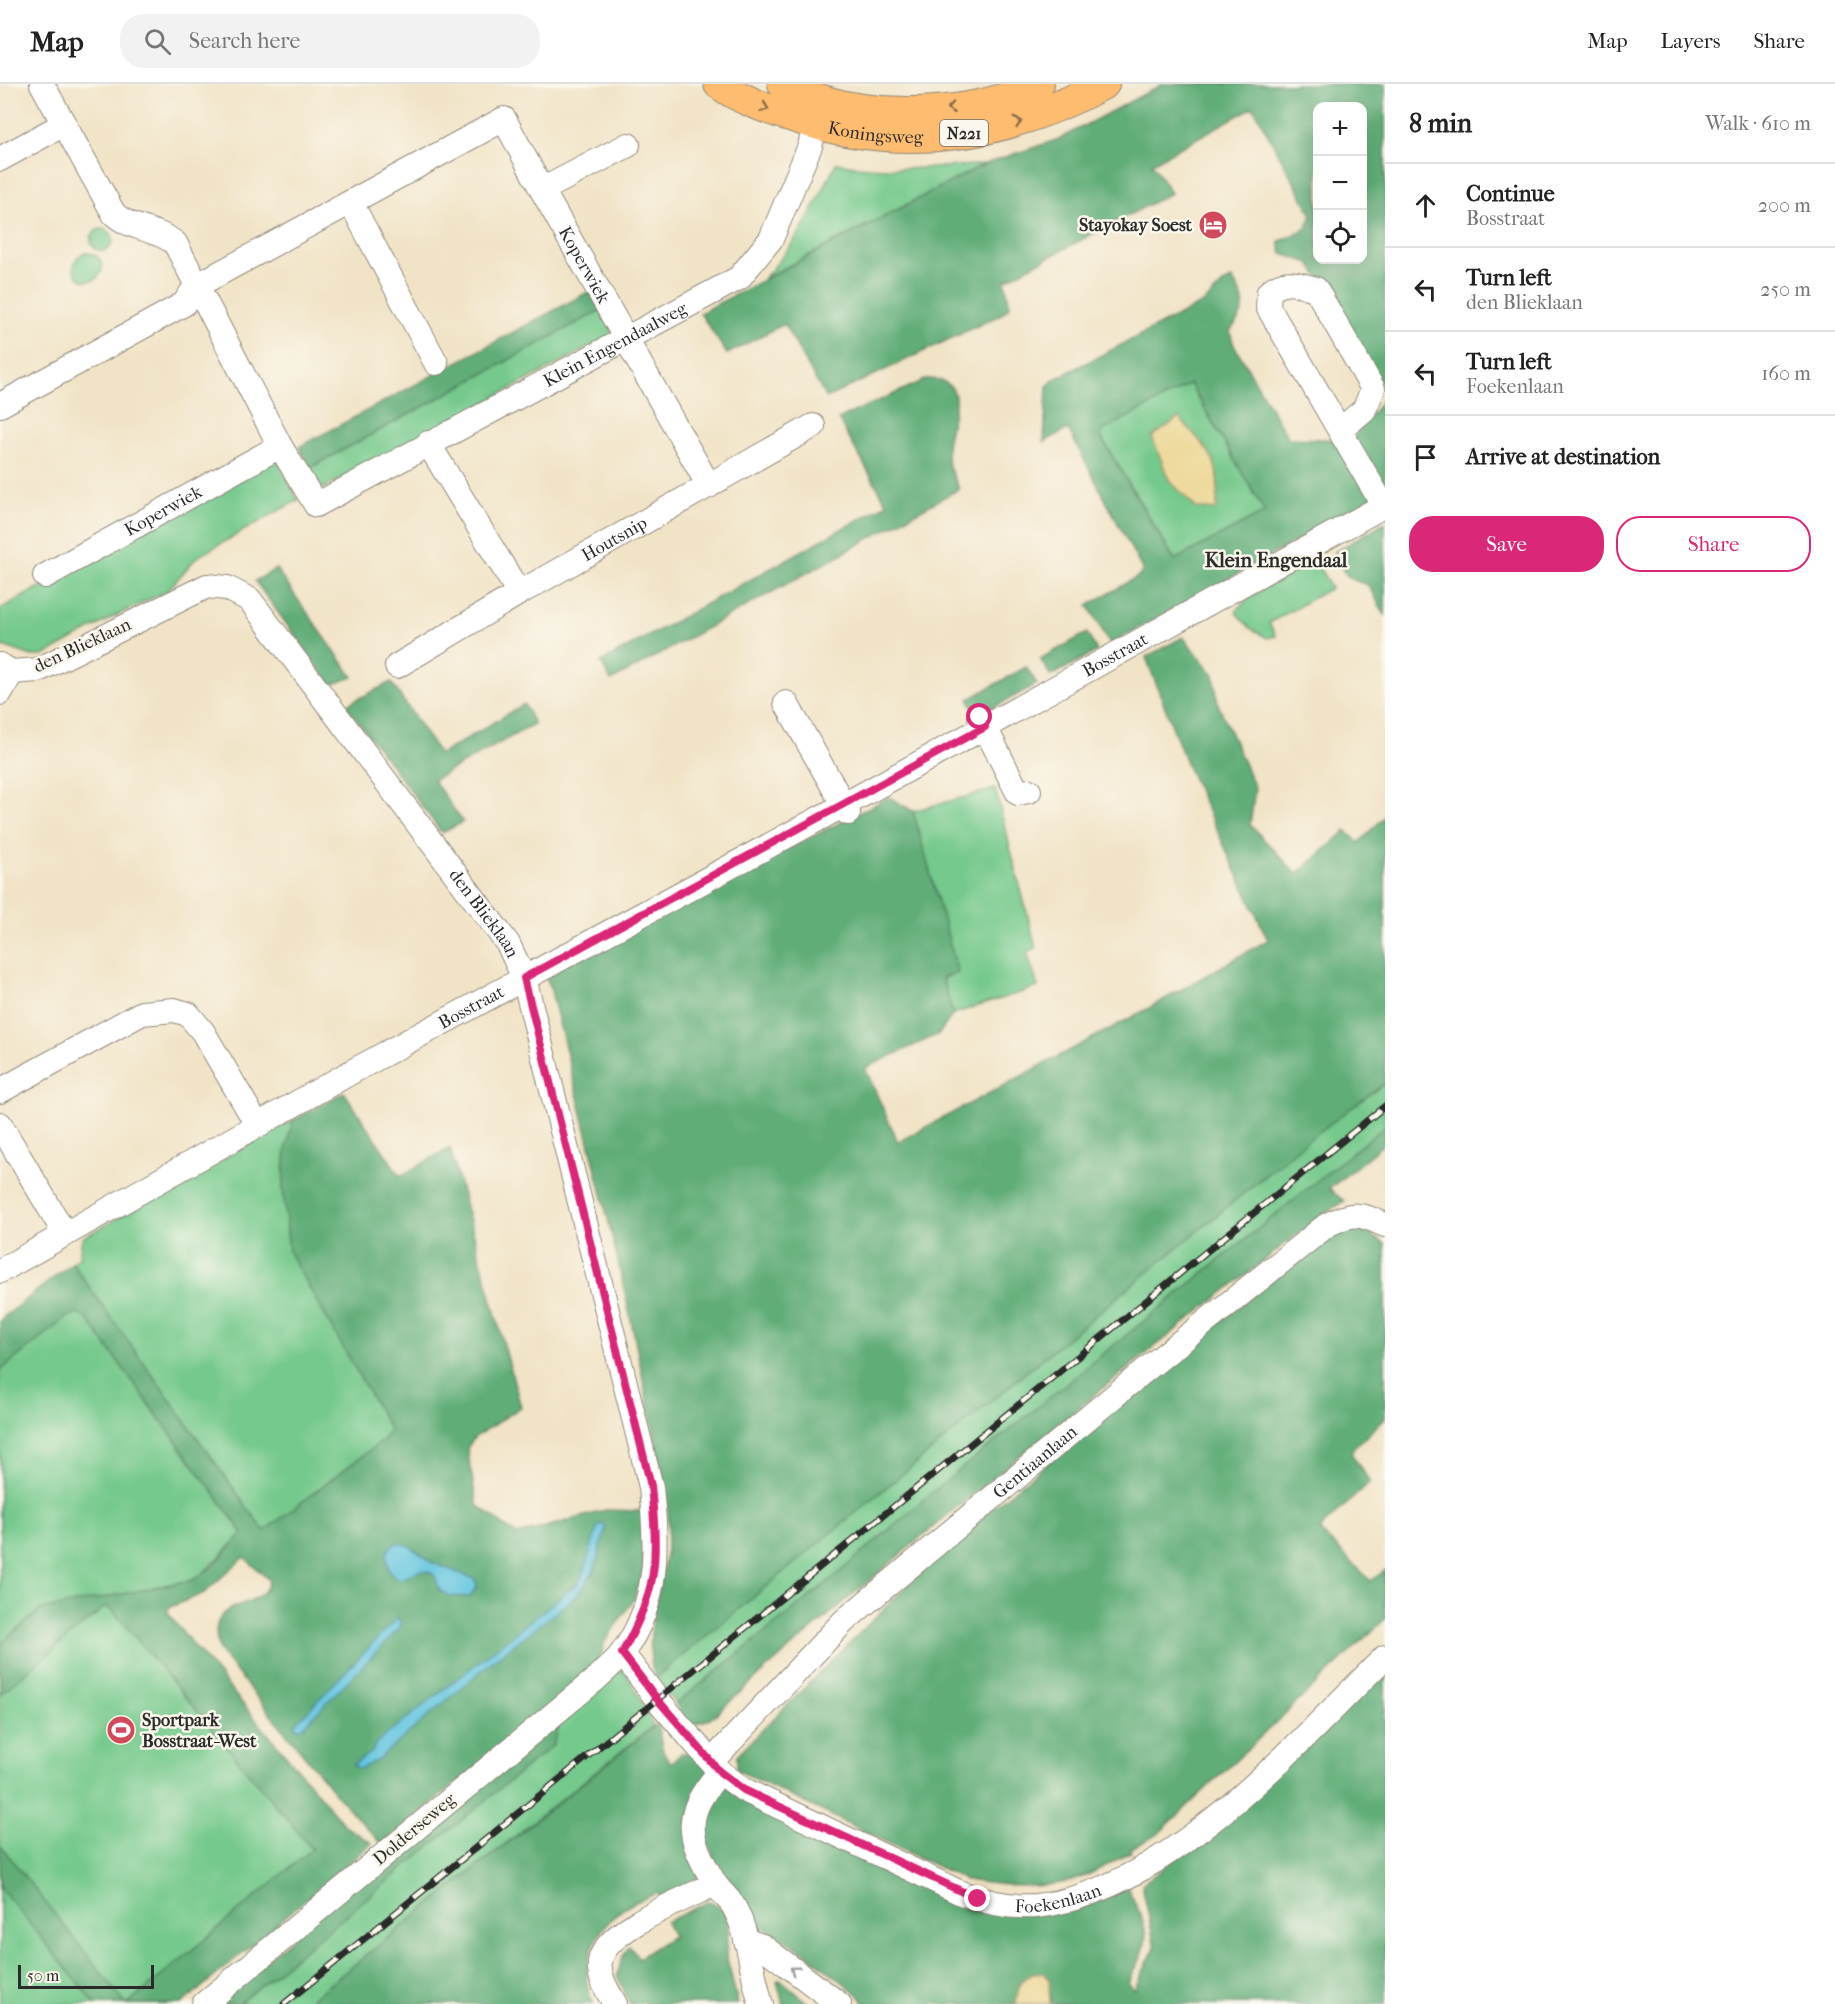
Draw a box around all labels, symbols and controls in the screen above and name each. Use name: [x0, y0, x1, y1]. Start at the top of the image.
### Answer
search box: [120, 14, 540, 68]
text: Map: [30, 25, 84, 58]
icon: search: [141, 25, 174, 58]
text: Search here: [189, 28, 300, 54]
text: Map: [1587, 29, 1628, 53]
text: Layers: [1661, 29, 1720, 53]
text: Share: [1753, 29, 1805, 53]
one-way arrow: [759, 101, 770, 113]
one-way arrow: [946, 102, 956, 114]
map controls: [1313, 102, 1367, 264]
button: +: [1313, 102, 1367, 156]
text: 8 min: [1409, 108, 1472, 139]
text: Walk · 610 m: [1705, 112, 1811, 135]
street label: Koningsweg: [826, 117, 924, 148]
one-way arrow: [1012, 117, 1023, 129]
road number: N221: [940, 120, 988, 146]
button: −: [1313, 156, 1367, 210]
text: Continue: [1466, 181, 1555, 207]
icon: ahead: [1409, 189, 1442, 222]
text: 200 m: [1758, 194, 1811, 217]
text: Bosstraat: [1466, 207, 1545, 230]
hotel icon: Stayokay Soest: [1197, 209, 1229, 241]
button: locate: [1313, 210, 1367, 264]
place label: Stayokay Soest: [1079, 215, 1193, 236]
street label: Koperwiek: [554, 223, 614, 308]
text: Turn left: [1466, 265, 1552, 291]
icon: left: [1409, 273, 1442, 306]
text: 250 m: [1760, 278, 1811, 301]
text: den Blieklaan: [1466, 291, 1583, 314]
street label: Klein Engendaalweg: [540, 298, 691, 392]
text: Turn left: [1466, 349, 1552, 375]
icon: left: [1409, 357, 1442, 390]
text: 160 m: [1761, 362, 1811, 385]
text: Foekenlaan: [1466, 375, 1564, 398]
icon: arrive: [1409, 441, 1442, 474]
text: Arrive at destination: [1466, 444, 1660, 470]
street label: Koperwiek: [121, 481, 206, 541]
street label: Houtsnip: [578, 512, 651, 566]
button: Save: [1409, 516, 1604, 572]
button: Share: [1616, 516, 1811, 572]
district label: Klein Engendaal: [1205, 549, 1348, 572]
street label: den Blieklaan: [30, 614, 135, 677]
street label: Bosstraat: [1079, 628, 1152, 682]
route start: [966, 703, 992, 729]
street label: den Blieklaan: [444, 865, 523, 962]
street label: Bosstraat: [435, 981, 508, 1034]
street label: Gentiaanlaan: [989, 1421, 1082, 1503]
place label: Sportpark Bosstraat-West: [142, 1710, 257, 1752]
sports icon: Sportpark Bosstraat-West: [105, 1714, 137, 1746]
street label: Dolderseweg: [369, 1789, 460, 1870]
street label: Foekenlaan: [1014, 1880, 1105, 1917]
route end: [964, 1885, 990, 1911]
scale bar: [18, 1962, 154, 1990]
text: 50 m: [27, 1966, 59, 1985]
one-way arrow: [789, 1966, 800, 1977]

